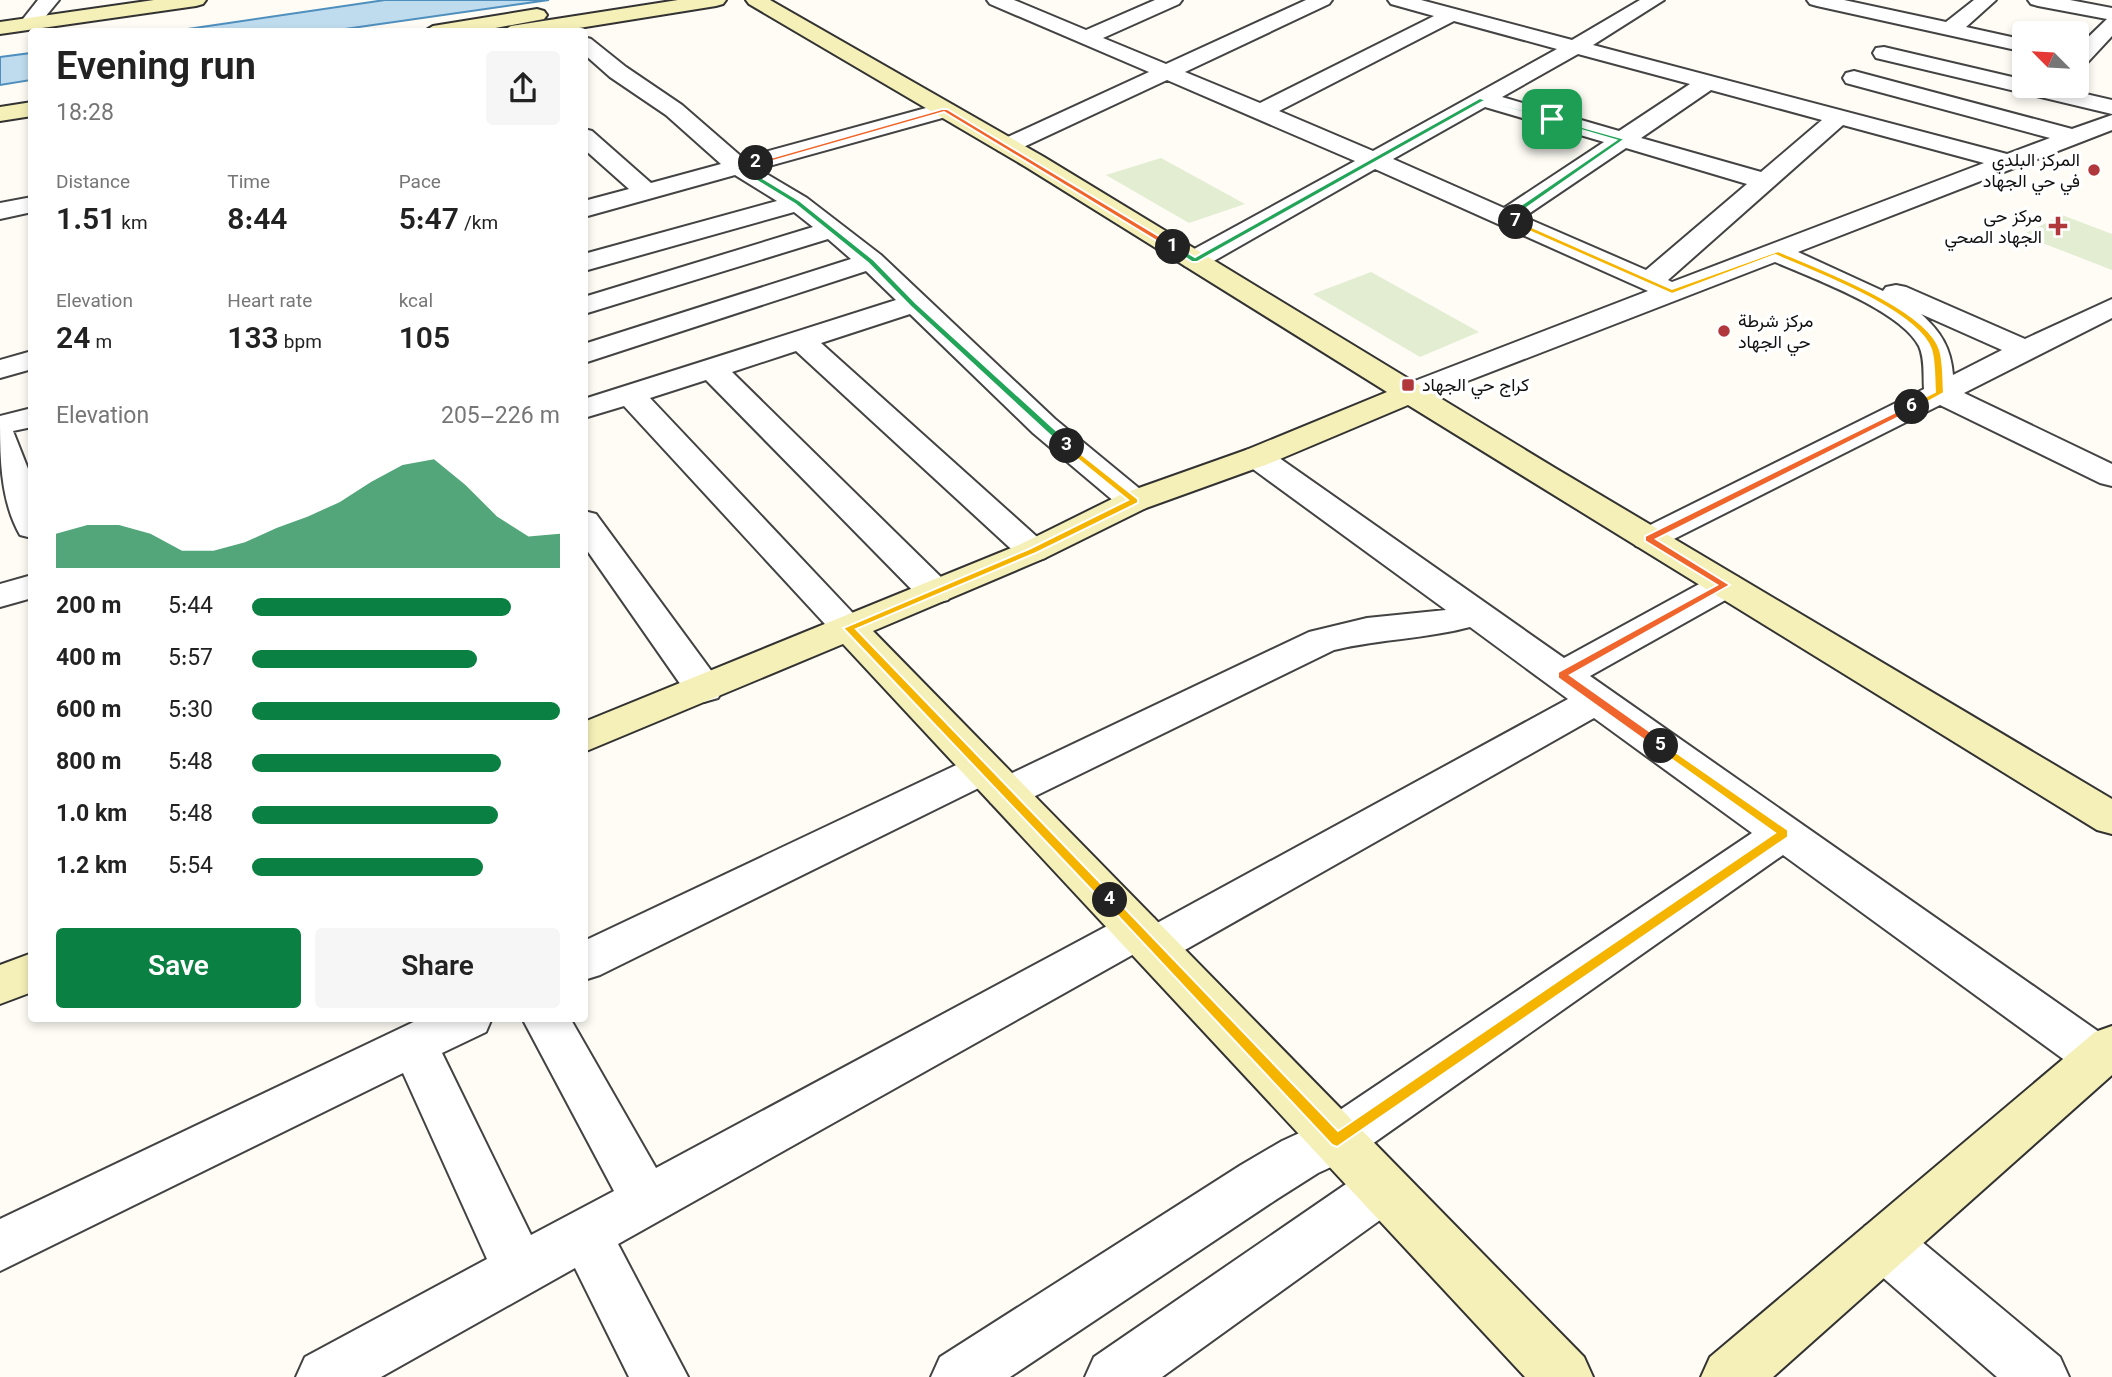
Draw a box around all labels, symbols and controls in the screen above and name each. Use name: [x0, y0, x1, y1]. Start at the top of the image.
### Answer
north arrow: [2012, 21, 2090, 98]
map controls: [2012, 21, 2089, 98]
text: Evening run: [56, 40, 256, 99]
button: share: [486, 51, 560, 125]
pin: [1522, 89, 1582, 149]
text: 18:28: [56, 96, 114, 132]
icon: arrive: [1533, 100, 1571, 138]
pin: 2: [738, 146, 774, 180]
text: 2: [750, 148, 761, 177]
place label: المركز البلدي في حي الجهاد: [1983, 148, 2080, 197]
marker: المركز البلدي في حي الجهاد: [2086, 162, 2102, 178]
text: Distance: [56, 169, 130, 198]
text: Time: [227, 169, 270, 198]
text: Pace: [399, 169, 441, 198]
text: 1.51: [56, 198, 116, 245]
text: 8:44: [227, 198, 288, 245]
text: 5:47: [399, 198, 459, 245]
pin: 7: [1498, 204, 1534, 240]
place label: مركز حي الجهاد الصحي: [1944, 204, 2042, 253]
text: 7: [1510, 207, 1521, 236]
text: km: [116, 210, 148, 239]
text: /km: [459, 210, 498, 239]
marker: مركز حي الجهاد الصحي: [2048, 216, 2068, 236]
pin: 1: [1156, 230, 1190, 264]
text: 1: [1167, 232, 1178, 261]
text: Elevation: [56, 288, 133, 317]
text: Heart rate: [227, 288, 312, 317]
text: kcal: [399, 288, 433, 317]
place label: مركز شرطة حي الجهاد: [1738, 309, 1813, 358]
text: 24: [56, 317, 90, 364]
text: 133: [227, 317, 279, 364]
text: 105: [399, 317, 450, 364]
marker: مركز شرطة حي الجهاد: [1716, 323, 1732, 339]
text: m: [90, 329, 112, 358]
text: bpm: [279, 329, 322, 358]
place label: كراج حي الجهاد: [1422, 373, 1529, 401]
marker: كراج حي الجهاد: [1400, 377, 1416, 393]
pin: 6: [1895, 390, 1930, 424]
text: 6: [1906, 392, 1917, 421]
text: Elevation: [56, 399, 149, 435]
text: 205–226 m: [441, 399, 560, 435]
pin: 3: [1050, 428, 1084, 464]
text: 3: [1061, 431, 1072, 460]
text: 200 m: [56, 589, 121, 625]
text: 5:44: [168, 589, 213, 625]
text: 400 m: [56, 641, 121, 677]
text: 5:57: [168, 641, 213, 677]
text: 600 m: [56, 693, 121, 729]
text: 5:30: [168, 693, 213, 729]
pin: 5: [1644, 728, 1678, 764]
text: 5: [1655, 731, 1666, 760]
text: 800 m: [56, 745, 121, 781]
text: 5:48: [168, 745, 213, 781]
text: 1.0 km: [56, 797, 127, 833]
text: 5:48: [168, 797, 213, 833]
text: 1.2 km: [56, 849, 127, 885]
text: 5:54: [168, 849, 213, 885]
pin: 4: [1092, 883, 1128, 918]
text: 4: [1104, 885, 1115, 914]
button: Save: [56, 928, 301, 1008]
button: Share: [315, 928, 560, 1008]

